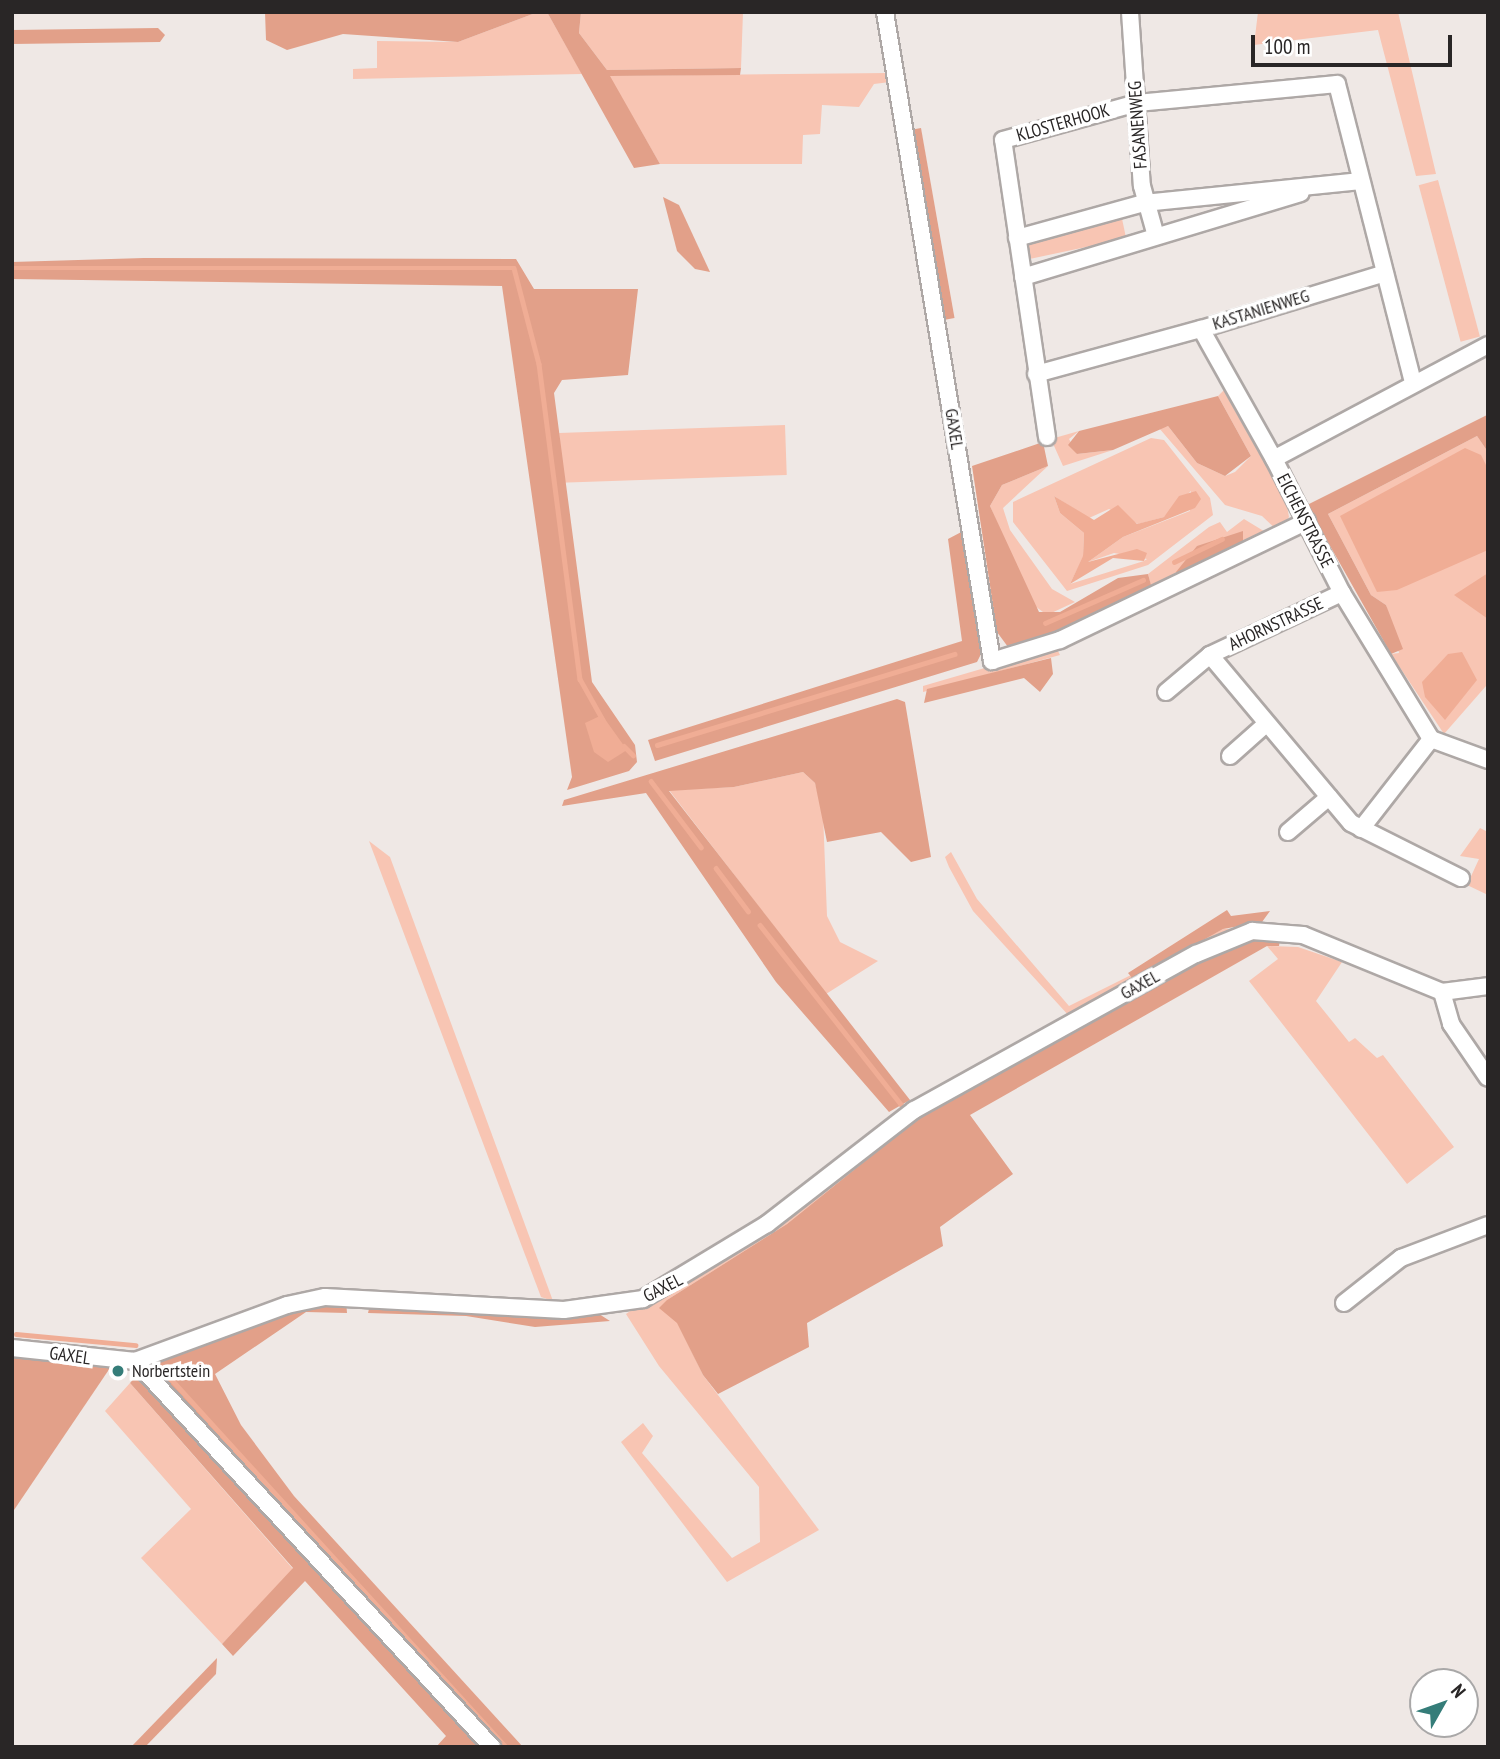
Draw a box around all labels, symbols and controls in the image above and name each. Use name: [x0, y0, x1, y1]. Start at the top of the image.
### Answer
scale bar: [1255, 21, 1456, 65]
text: 100 m: [1264, 33, 1310, 60]
street label: FASANENWEG: [1124, 80, 1152, 170]
street label: KLOSTERHOOK: [1014, 99, 1112, 147]
street label: KASTANIENWEG: [1210, 285, 1312, 335]
street label: GAXEL: [940, 407, 968, 451]
street label: EICHENSTRASSE: [1272, 470, 1338, 572]
street label: AHORNSTRASSE: [1225, 593, 1327, 655]
street label: GAXEL: [1117, 966, 1163, 1004]
street label: GAXEL: [640, 1269, 686, 1307]
street label: GAXEL: [48, 1342, 92, 1370]
place label: Norbertstein: [132, 1360, 210, 1382]
marker: Norbertstein: [110, 1363, 126, 1379]
north arrow: [1409, 1668, 1479, 1738]
text: N: [1446, 1679, 1471, 1702]

